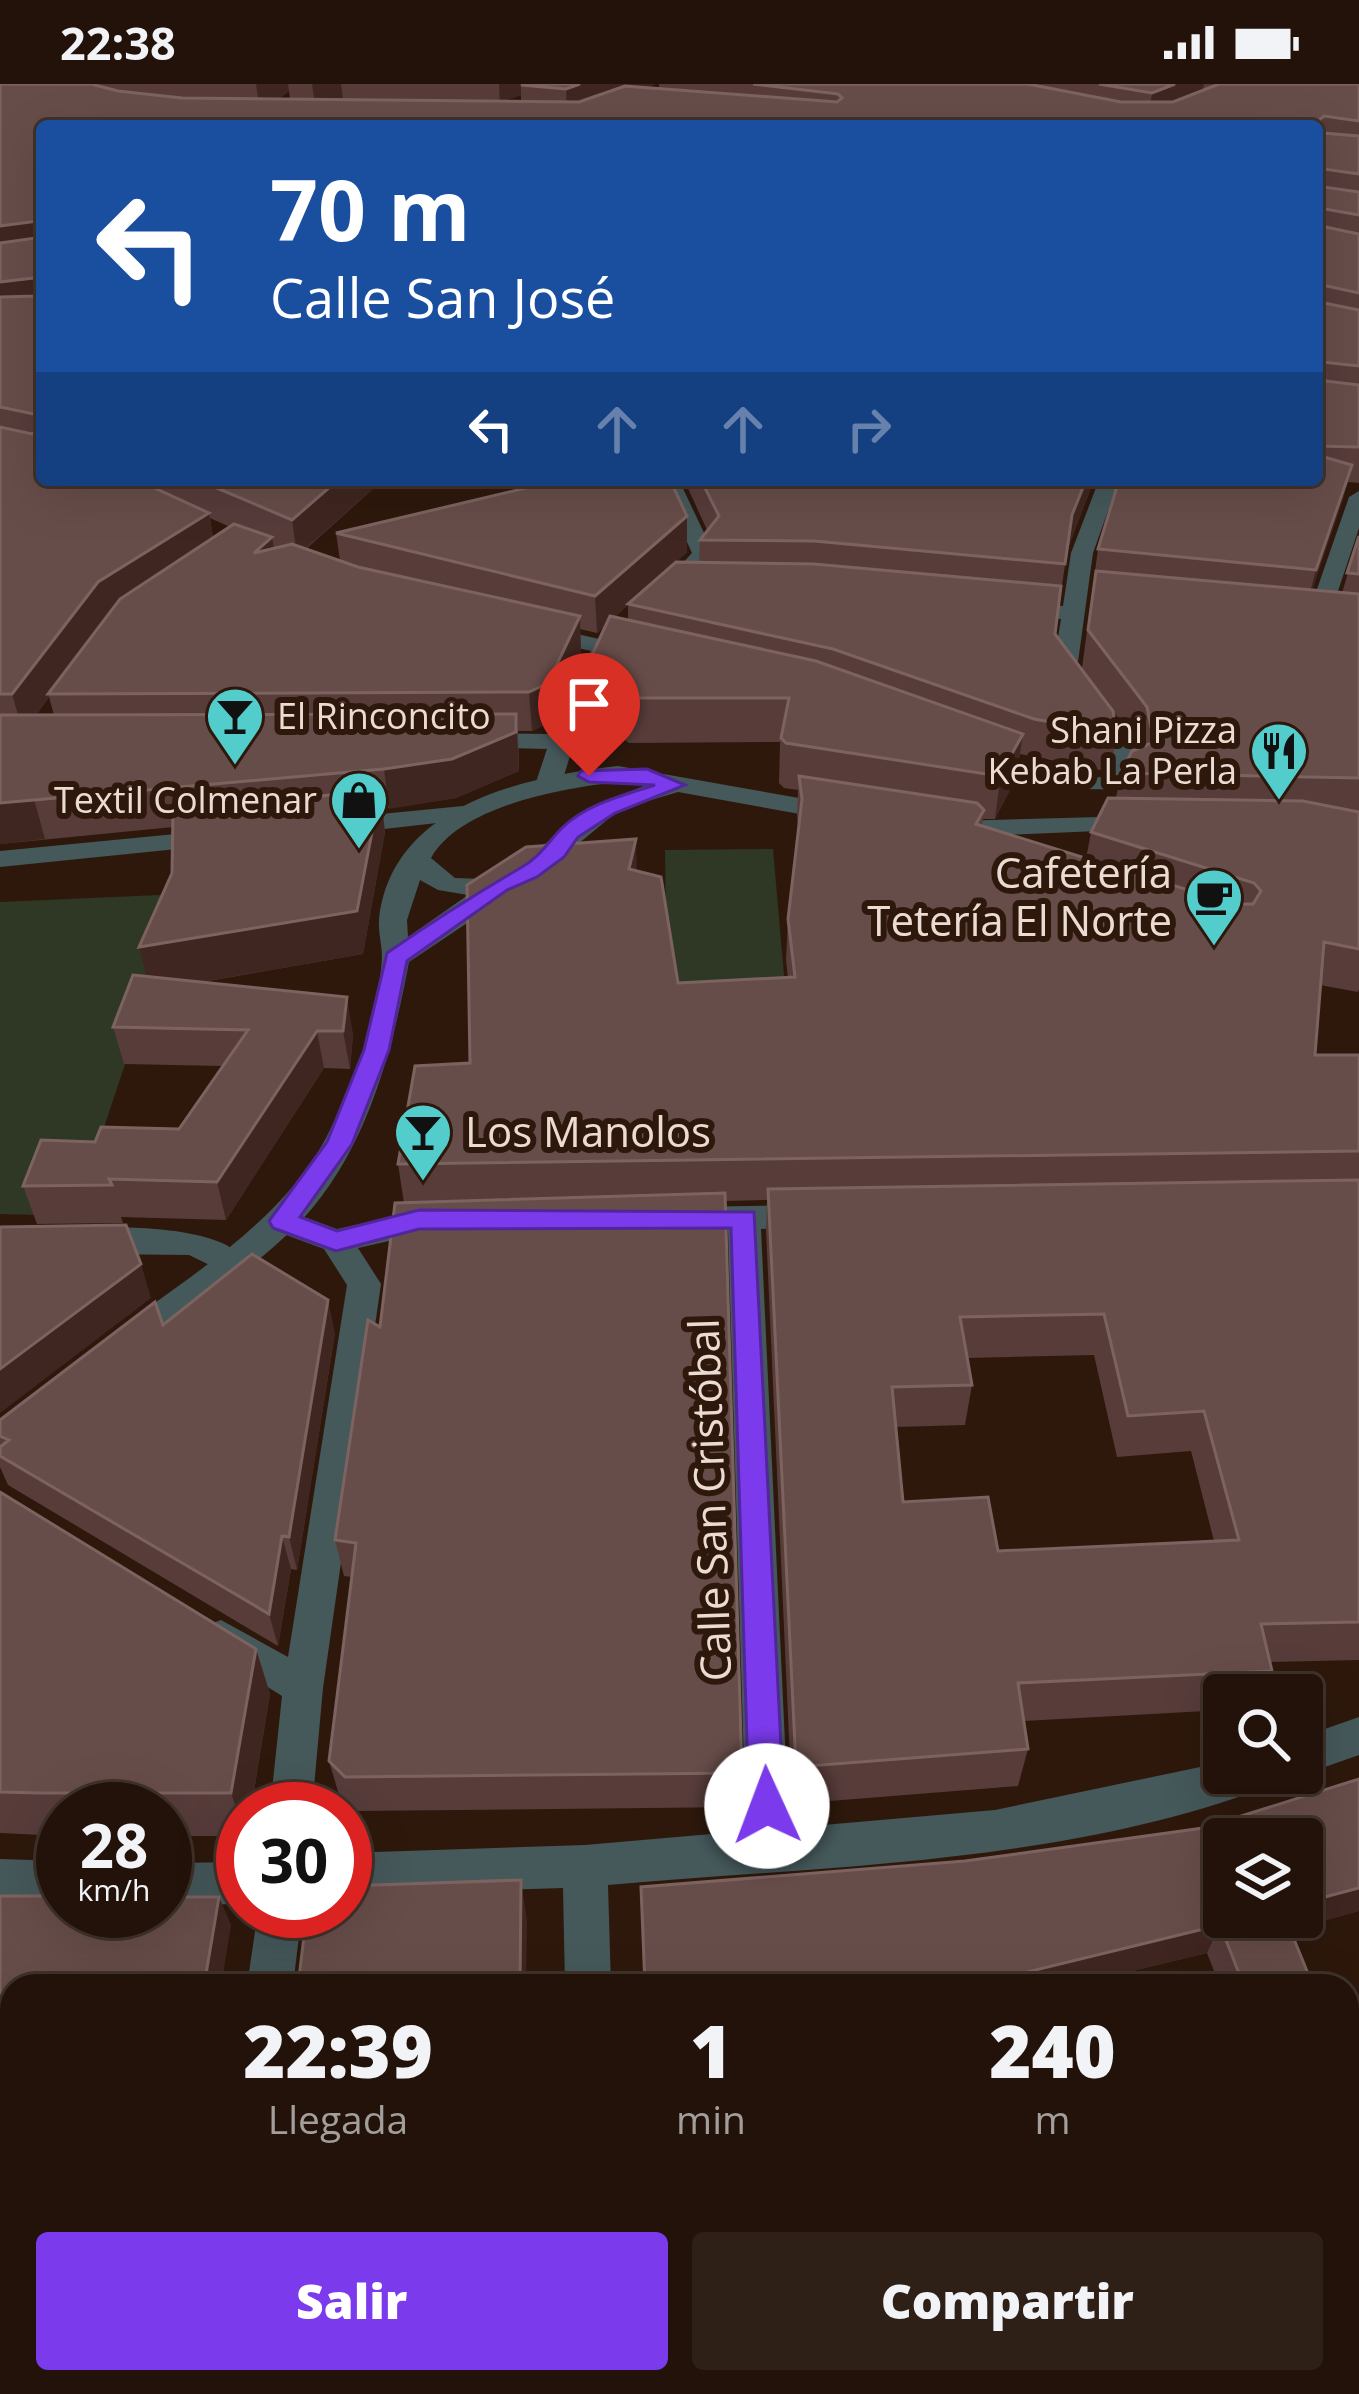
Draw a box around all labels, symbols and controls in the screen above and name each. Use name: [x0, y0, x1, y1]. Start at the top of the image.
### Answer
text: 22:38: [60, 12, 176, 73]
text: 70 m: [270, 151, 470, 266]
icon: left: [72, 168, 228, 324]
text: Calle San José: [270, 260, 615, 334]
icon: left: [458, 396, 524, 462]
icon: ahead: [584, 396, 650, 462]
icon: ahead: [710, 396, 776, 462]
icon: right: [836, 396, 902, 462]
pin: [538, 653, 640, 776]
icon: arrive: [556, 671, 622, 737]
bar icon: El Rinconcito: [204, 685, 266, 767]
place label: El Rinconcito: [277, 691, 491, 740]
place label: Shani Pizza Kebab La Perla: [988, 705, 1237, 795]
restaurant icon: Shani Pizza Kebab La Perla: [1248, 720, 1310, 802]
shop icon: Textil Colmenar: [328, 769, 390, 851]
place label: Textil Colmenar: [54, 775, 317, 824]
place label: Cafetería Tetería El Norte: [867, 843, 1172, 948]
cafe icon: Cafetería Tetería El Norte: [1183, 866, 1245, 948]
bar icon: Los Manolos: [392, 1101, 454, 1183]
place label: Los Manolos: [465, 1102, 711, 1159]
street label: Calle San Cristóbal: [674, 1318, 743, 1682]
map controls: [1203, 1674, 1323, 1938]
button: search: [1203, 1674, 1323, 1794]
position arrow: [704, 1743, 830, 1869]
speed limit sign: 30: [216, 1782, 372, 1938]
text: 28: [80, 1804, 148, 1886]
button: layers: [1203, 1818, 1323, 1938]
text: km/h: [78, 1869, 150, 1910]
text: 22:39: [243, 2001, 433, 2099]
text: 1: [690, 2001, 732, 2099]
text: 240: [989, 2001, 1116, 2099]
text: Llegada: [268, 2092, 408, 2145]
text: min: [676, 2092, 746, 2145]
text: m: [1034, 2092, 1071, 2145]
button: Salir: [36, 2232, 668, 2370]
button: Compartir: [692, 2232, 1323, 2370]

